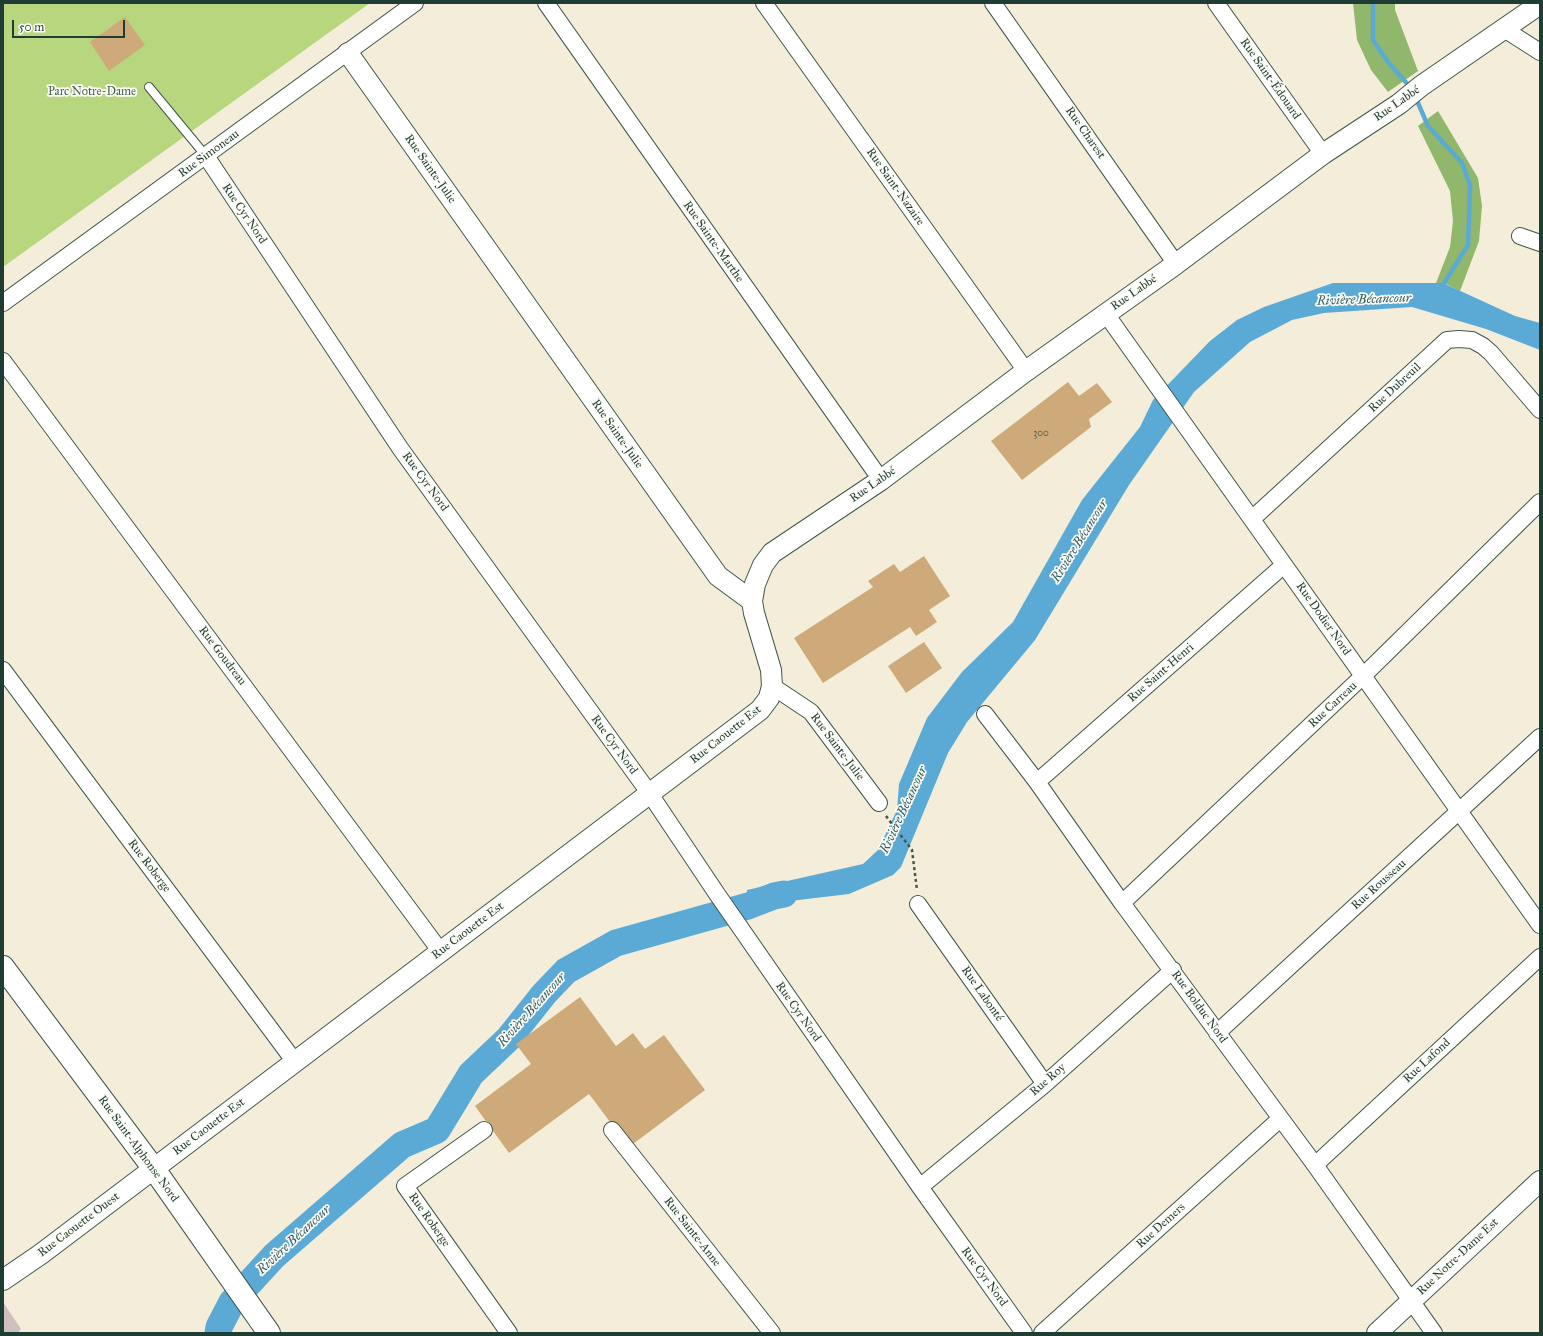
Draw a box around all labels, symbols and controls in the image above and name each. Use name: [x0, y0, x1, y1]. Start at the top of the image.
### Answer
scale bar: [14, 12, 127, 38]
text: 50 m: [19, 20, 44, 34]
street label: Rue Saint-Édouard: [1237, 36, 1303, 122]
street label: Rue Labbé: [1371, 83, 1423, 125]
park label: Parc Notre-Dame: [48, 85, 136, 99]
street label: Rue Charest: [1062, 104, 1108, 162]
street label: Rue Simoneau: [176, 127, 242, 181]
street label: Rue Sainte-Julie: [401, 132, 459, 206]
street label: Rue Saint-Nazaire: [863, 145, 927, 229]
street label: Rue Cyr Nord: [219, 181, 269, 247]
street label: Rue Sainte-Marthe: [680, 199, 746, 285]
street label: Rue Labbé: [1108, 272, 1160, 314]
water label: Rivière Bécancour: [1317, 291, 1411, 309]
street label: Rue Dubreuil: [1366, 360, 1424, 416]
street label: Rue Sainte-Julie: [588, 397, 646, 471]
house number: 300: [1033, 428, 1049, 440]
street label: Rue Cyr Nord: [399, 450, 451, 514]
street label: Rue Labbé: [847, 464, 899, 506]
water label: Rivière Bécancour: [1048, 497, 1112, 585]
street label: Rue Dodier Nord: [1292, 580, 1354, 658]
street label: Rue Goudreau: [195, 624, 249, 688]
street label: Rue Saint-Henri: [1125, 640, 1197, 706]
street label: Rue Carreau: [1306, 679, 1360, 731]
street label: Rue Caouette Est: [688, 703, 764, 767]
street label: Rue Sainte-Julie: [807, 710, 867, 784]
street label: Rue Cyr Nord: [588, 713, 640, 777]
water label: Rivière Bécancour: [877, 764, 931, 856]
street label: Rue Roberge: [124, 837, 174, 895]
street label: Rue Rousseau: [1349, 857, 1409, 913]
street label: Rue Caouette Est: [429, 899, 507, 963]
street label: Rue Labonté: [958, 964, 1006, 1024]
street label: Rue Bolduc Nord: [1168, 968, 1230, 1046]
water label: Rivière Bécancour: [495, 970, 569, 1050]
street label: Rue Cyr Nord: [772, 979, 824, 1045]
street label: Rue Lafond: [1401, 1036, 1453, 1086]
street label: Rue Roy: [1027, 1061, 1069, 1099]
street label: Rue Saint-Alphonse Nord: [94, 1093, 182, 1205]
street label: Rue Caouette Est: [170, 1095, 248, 1159]
street label: Rue Caouette Ouest: [35, 1190, 123, 1260]
street label: Rue Roberge: [405, 1190, 453, 1250]
street label: Rue Sainte-Anne: [660, 1194, 724, 1270]
street label: Rue Demers: [1134, 1200, 1188, 1252]
water label: Rivière Bécancour: [254, 1202, 334, 1278]
street label: Rue Notre-Dame Est: [1414, 1215, 1502, 1299]
street label: Rue Cyr Nord: [958, 1245, 1010, 1309]

